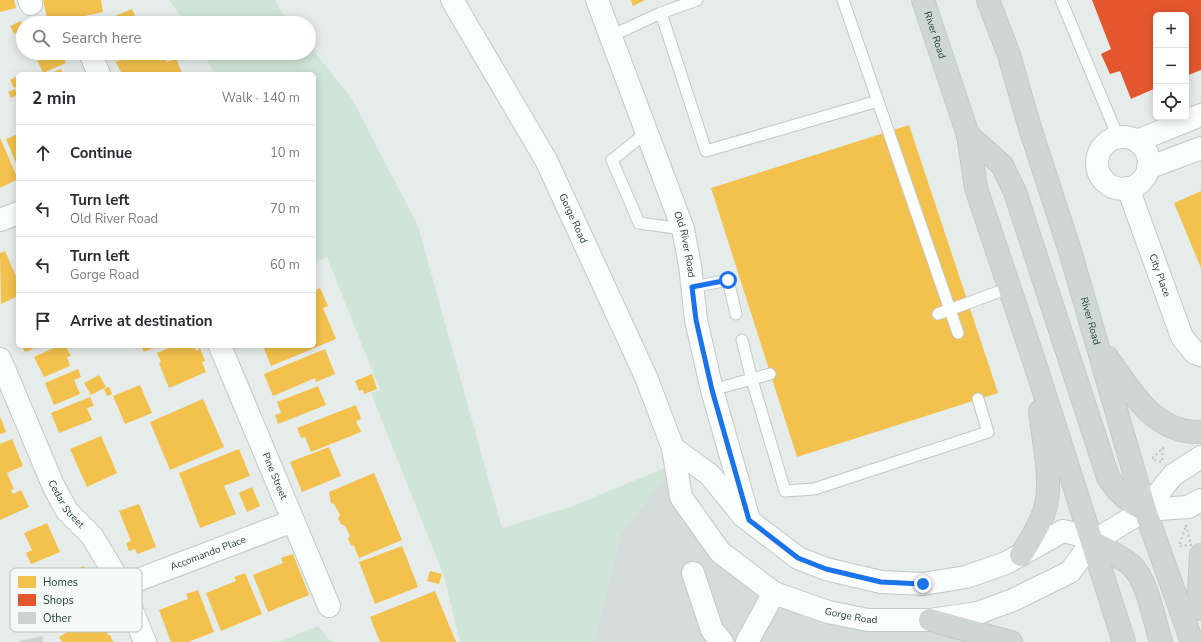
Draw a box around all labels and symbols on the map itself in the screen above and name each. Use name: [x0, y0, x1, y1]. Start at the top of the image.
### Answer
street label: River Road: [920, 10, 949, 61]
street label: Gorge Road: [555, 191, 591, 246]
street label: Old River Road: [670, 209, 698, 279]
street label: City Place: [1145, 252, 1174, 299]
route start: [719, 271, 737, 289]
street label: River Road: [1077, 296, 1104, 347]
street label: Pine Street: [258, 450, 291, 502]
street label: Cedar Street: [45, 478, 88, 532]
street label: Accomando Place: [168, 533, 248, 574]
legend: [10, 568, 142, 632]
text: Homes: [43, 575, 78, 590]
route end: [914, 575, 932, 593]
text: Shops: [43, 593, 74, 608]
street label: Gorge Road: [823, 604, 878, 627]
text: Other: [43, 611, 71, 626]

